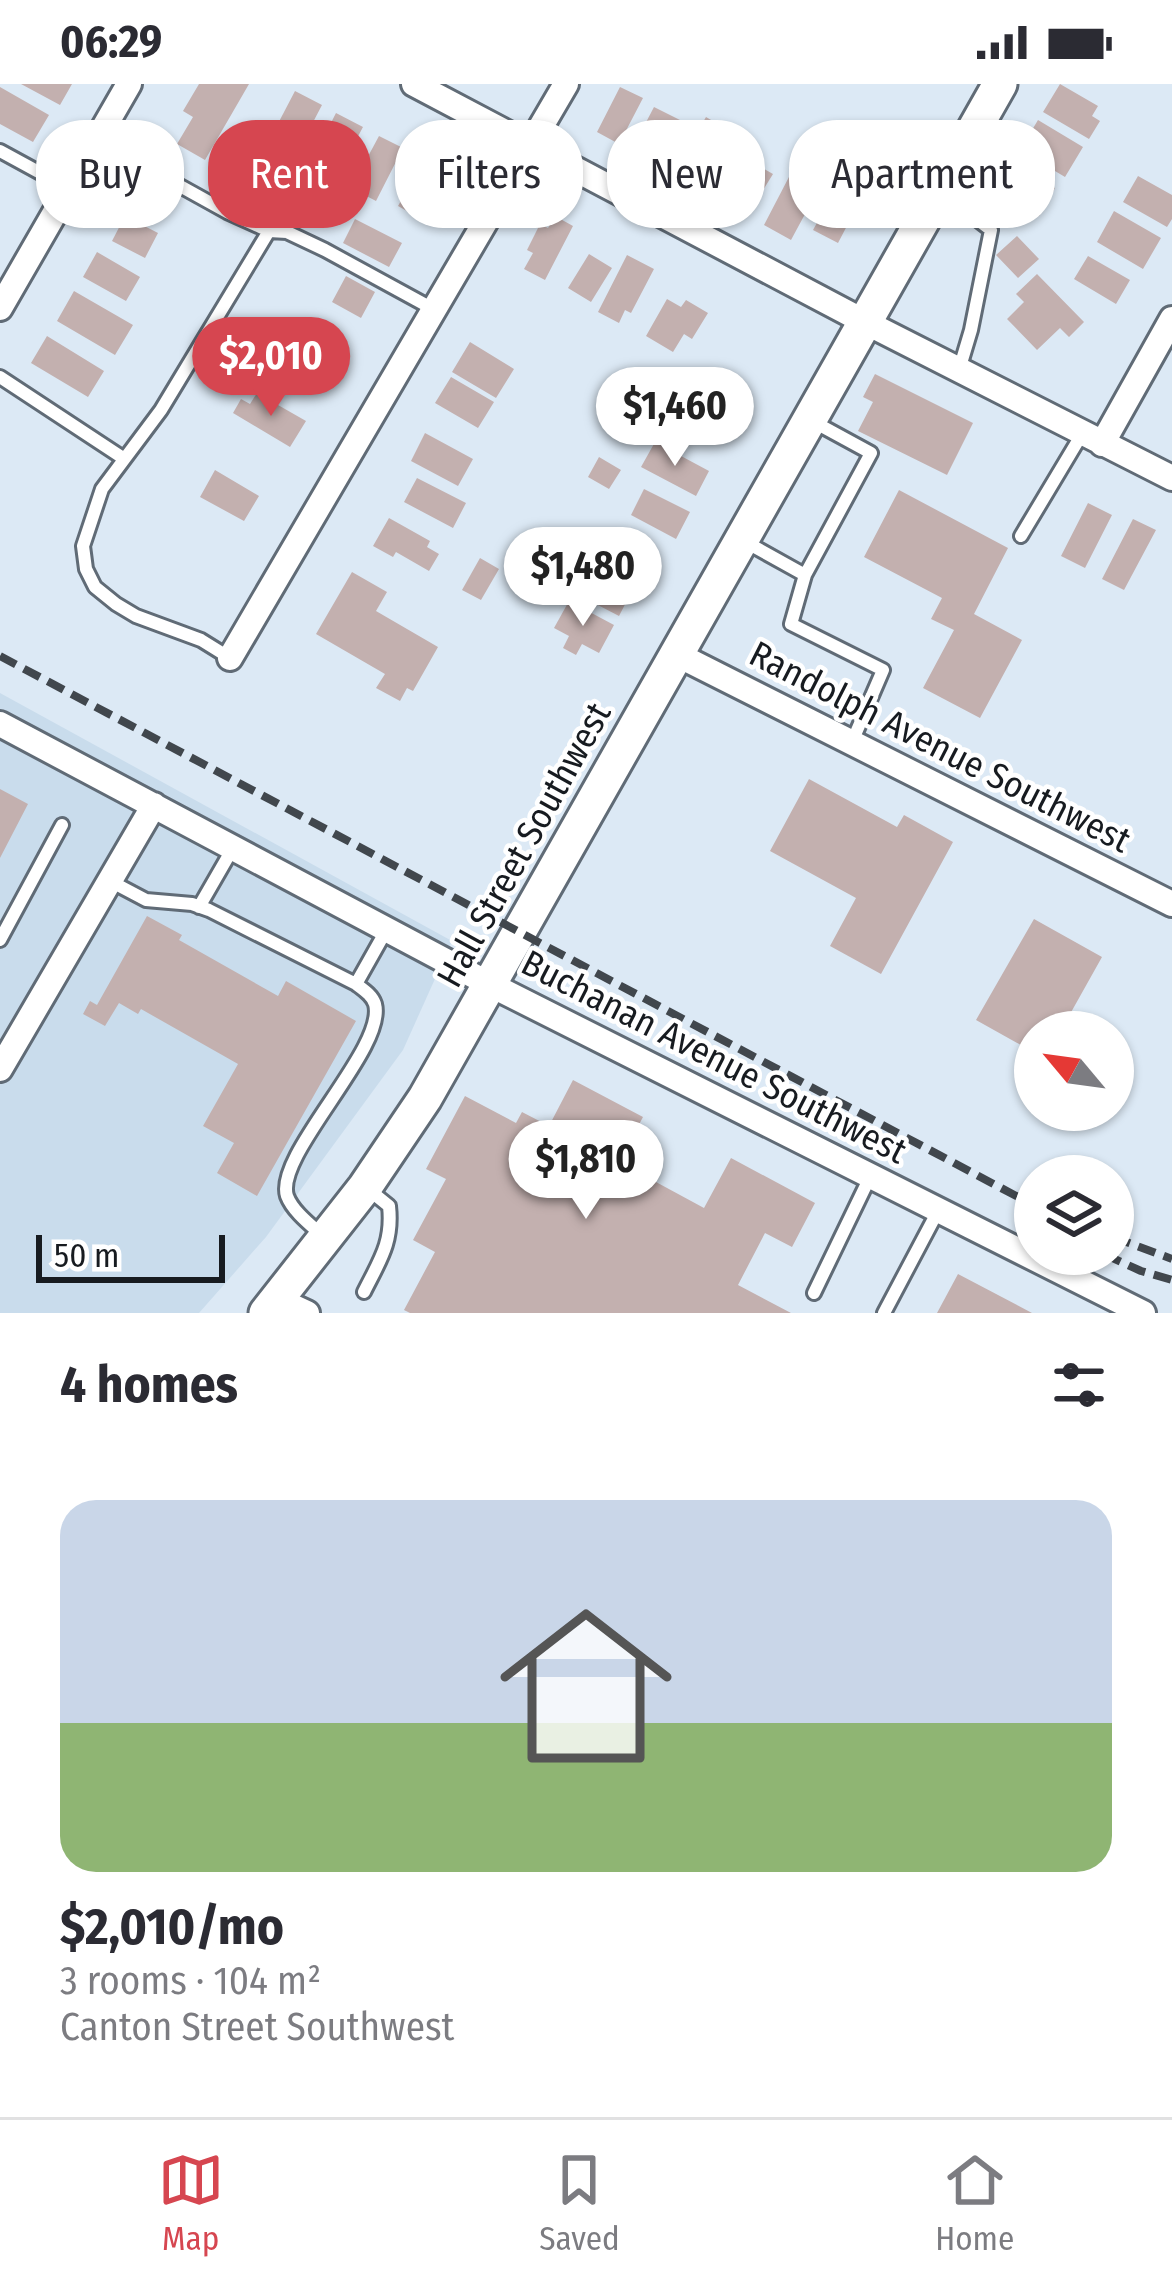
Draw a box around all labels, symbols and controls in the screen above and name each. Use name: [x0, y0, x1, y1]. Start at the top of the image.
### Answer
text: 06:29: [60, 15, 162, 69]
chip: Buy: [36, 120, 184, 228]
chip: Rent: [208, 120, 371, 228]
chip: Filters: [395, 120, 583, 228]
chip: New: [607, 120, 765, 228]
chip: Apartment: [789, 120, 1055, 228]
pin: $2,010: [173, 317, 369, 419]
text: $2,010: [219, 333, 323, 379]
pin: $1,460: [577, 367, 773, 469]
text: $1,460: [623, 383, 727, 429]
pin: $1,480: [485, 527, 681, 629]
text: $1,480: [531, 543, 635, 589]
street label: Randolph Avenue Southwest: [742, 632, 1138, 862]
street label: Hall Street Southwest: [428, 695, 621, 995]
street label: Buchanan Avenue Southwest: [514, 941, 914, 1173]
north arrow: [1014, 1011, 1134, 1131]
map controls: [1014, 1011, 1134, 1275]
pin: $1,810: [488, 1120, 684, 1222]
text: $1,810: [536, 1136, 636, 1182]
button: layers: [1014, 1155, 1134, 1275]
scale bar: [36, 1229, 225, 1282]
text: 50 m: [54, 1236, 119, 1276]
icon: filters: [1046, 1352, 1112, 1418]
text: 4 homes: [60, 1354, 238, 1416]
icon: home: [478, 1578, 694, 1794]
text: $2,010/mo: [60, 1896, 284, 1958]
text: 3 rooms · 104 m²: [60, 1958, 321, 2004]
text: Canton Street Southwest: [60, 2004, 454, 2050]
tab: Map: [158, 2147, 224, 2259]
tab: Saved: [539, 2147, 620, 2259]
tab: Home: [935, 2147, 1014, 2259]

